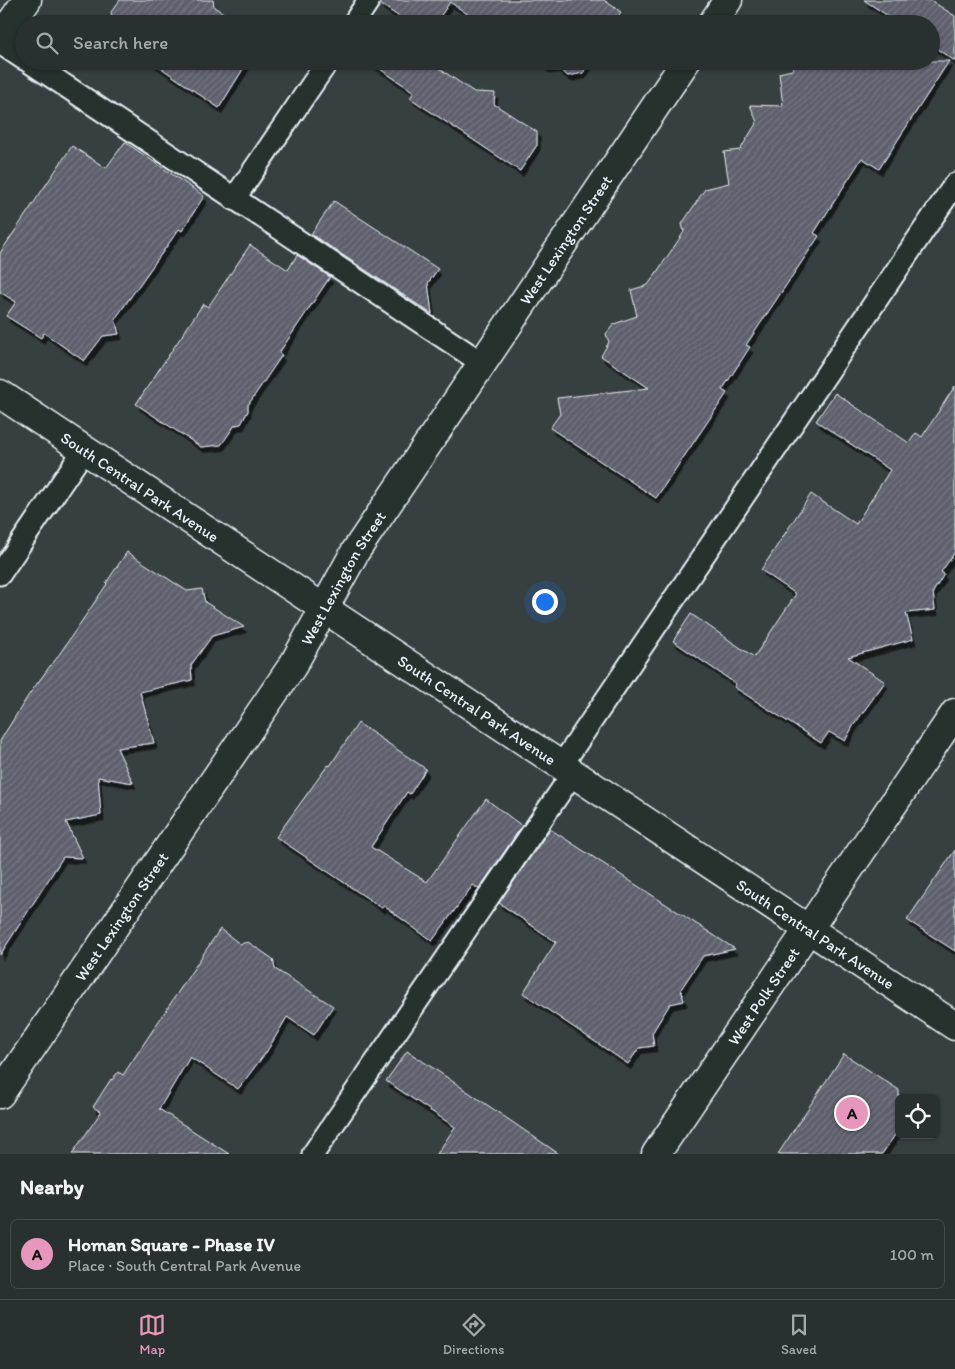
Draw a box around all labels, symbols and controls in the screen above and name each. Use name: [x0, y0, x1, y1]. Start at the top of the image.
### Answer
search box: [15, 15, 940, 70]
icon: search: [33, 29, 61, 57]
text: Search here: [73, 31, 168, 54]
street label: West Lexington Street: [515, 171, 616, 308]
street label: South Central Park Avenue: [58, 428, 223, 546]
street label: West Lexington Street: [296, 507, 389, 648]
your location: [532, 589, 558, 615]
street label: South Central Park Avenue: [394, 651, 560, 769]
street label: West Lexington Street: [71, 848, 172, 985]
street label: South Central Park Avenue: [733, 875, 898, 993]
street label: West Polk Street: [723, 943, 803, 1048]
pin: A: [836, 1094, 868, 1132]
map controls: [895, 1094, 940, 1139]
button: locate: [895, 1094, 940, 1139]
text: Nearby: [20, 1174, 84, 1199]
text: Homan Square - Phase IV: [68, 1233, 275, 1256]
text: A: [32, 1245, 42, 1264]
text: 100 m: [890, 1245, 934, 1264]
text: Place · South Central Park Avenue: [68, 1256, 301, 1275]
tab: Map: [138, 1311, 166, 1358]
tab: Directions: [443, 1311, 504, 1358]
tab: Saved: [781, 1311, 817, 1358]

